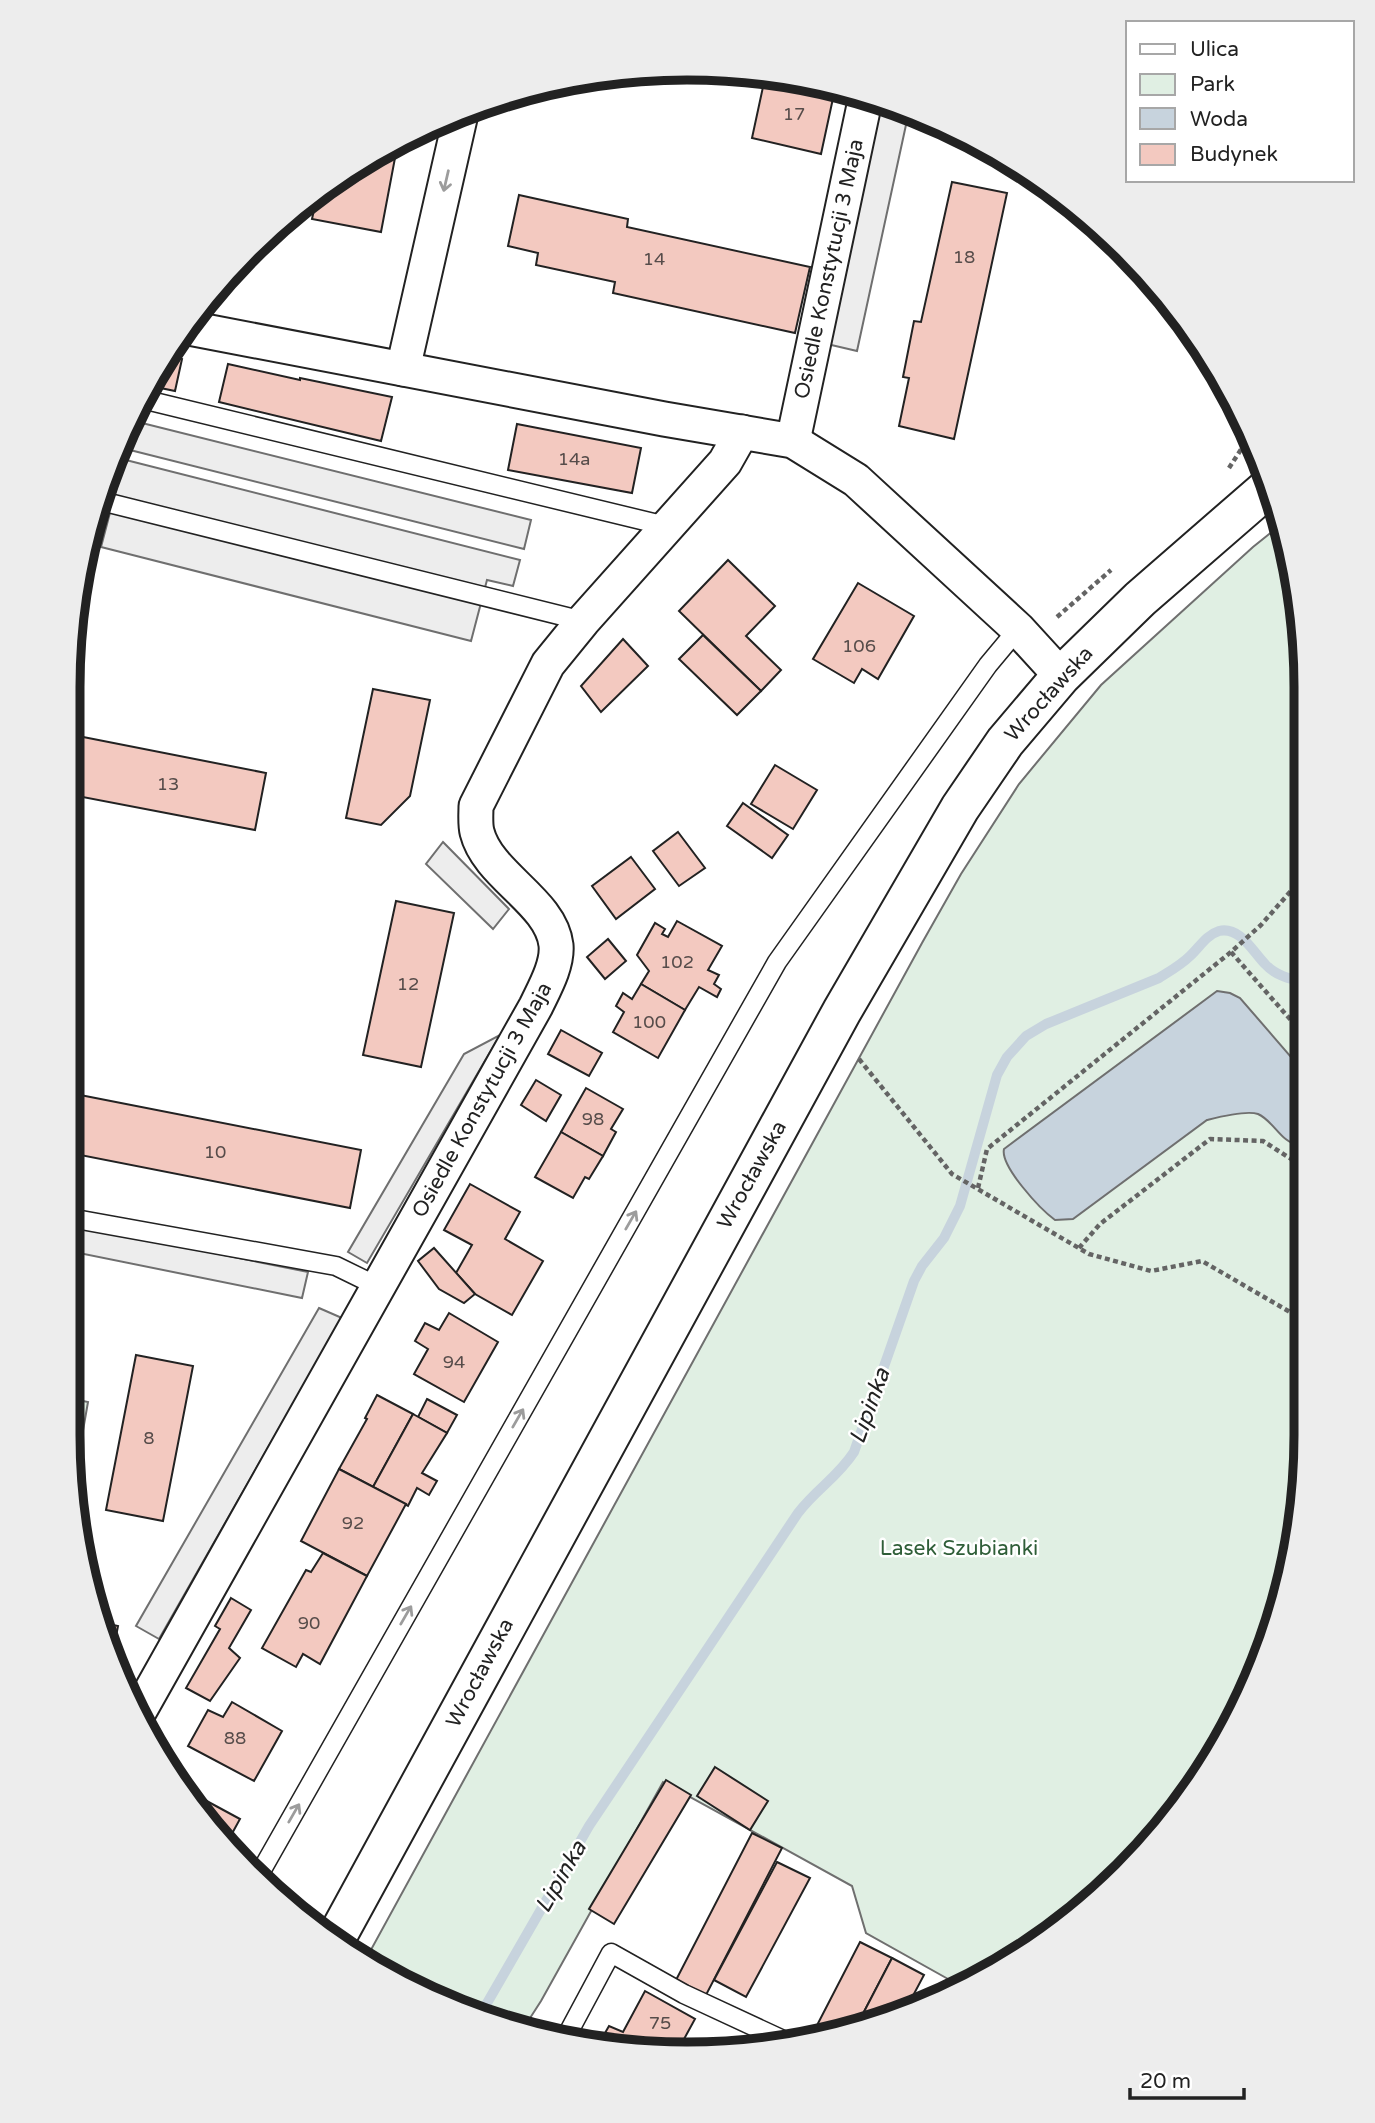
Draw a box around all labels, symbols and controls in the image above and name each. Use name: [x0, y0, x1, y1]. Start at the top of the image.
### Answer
legend: [1126, 21, 1354, 182]
text: Ulica: [1190, 37, 1239, 62]
text: Park: [1190, 72, 1235, 97]
house number: 17: [783, 103, 805, 125]
text: Woda: [1190, 107, 1248, 132]
street label: Osiedle Konstytucji 3 Maja: [789, 137, 869, 401]
text: Budynek: [1190, 142, 1278, 167]
one-way arrow: [439, 169, 452, 192]
house number: 18: [953, 246, 975, 268]
house number: 14: [643, 248, 665, 270]
house number: 14a: [558, 448, 590, 470]
house number: 106: [842, 635, 876, 657]
street label: Wrocławska: [1000, 641, 1098, 747]
house number: 13: [157, 773, 179, 795]
house number: 102: [660, 951, 694, 973]
house number: 12: [397, 973, 419, 995]
street label: Osiedle Konstytucji 3 Maja: [407, 978, 557, 1222]
house number: 100: [632, 1011, 666, 1033]
house number: 98: [582, 1108, 604, 1130]
street label: Wrocławska: [712, 1117, 792, 1233]
house number: 10: [204, 1141, 226, 1163]
one-way arrow: [625, 1210, 638, 1231]
house number: 94: [443, 1351, 465, 1373]
water label: Lipinka: [843, 1363, 897, 1448]
one-way arrow: [511, 1408, 525, 1428]
house number: 8: [143, 1427, 155, 1449]
house number: 92: [342, 1512, 364, 1534]
park label: Lasek Szubianki: [880, 1536, 1038, 1561]
one-way arrow: [399, 1606, 413, 1626]
house number: 90: [298, 1612, 320, 1634]
street label: Wrocławska: [441, 1614, 519, 1732]
house number: 88: [224, 1727, 246, 1749]
one-way arrow: [287, 1804, 301, 1824]
water label: Lipinka: [529, 1835, 593, 1918]
house number: 75: [649, 2012, 671, 2034]
scale bar: [1130, 2056, 1244, 2100]
text: 20 m: [1140, 2069, 1191, 2094]

